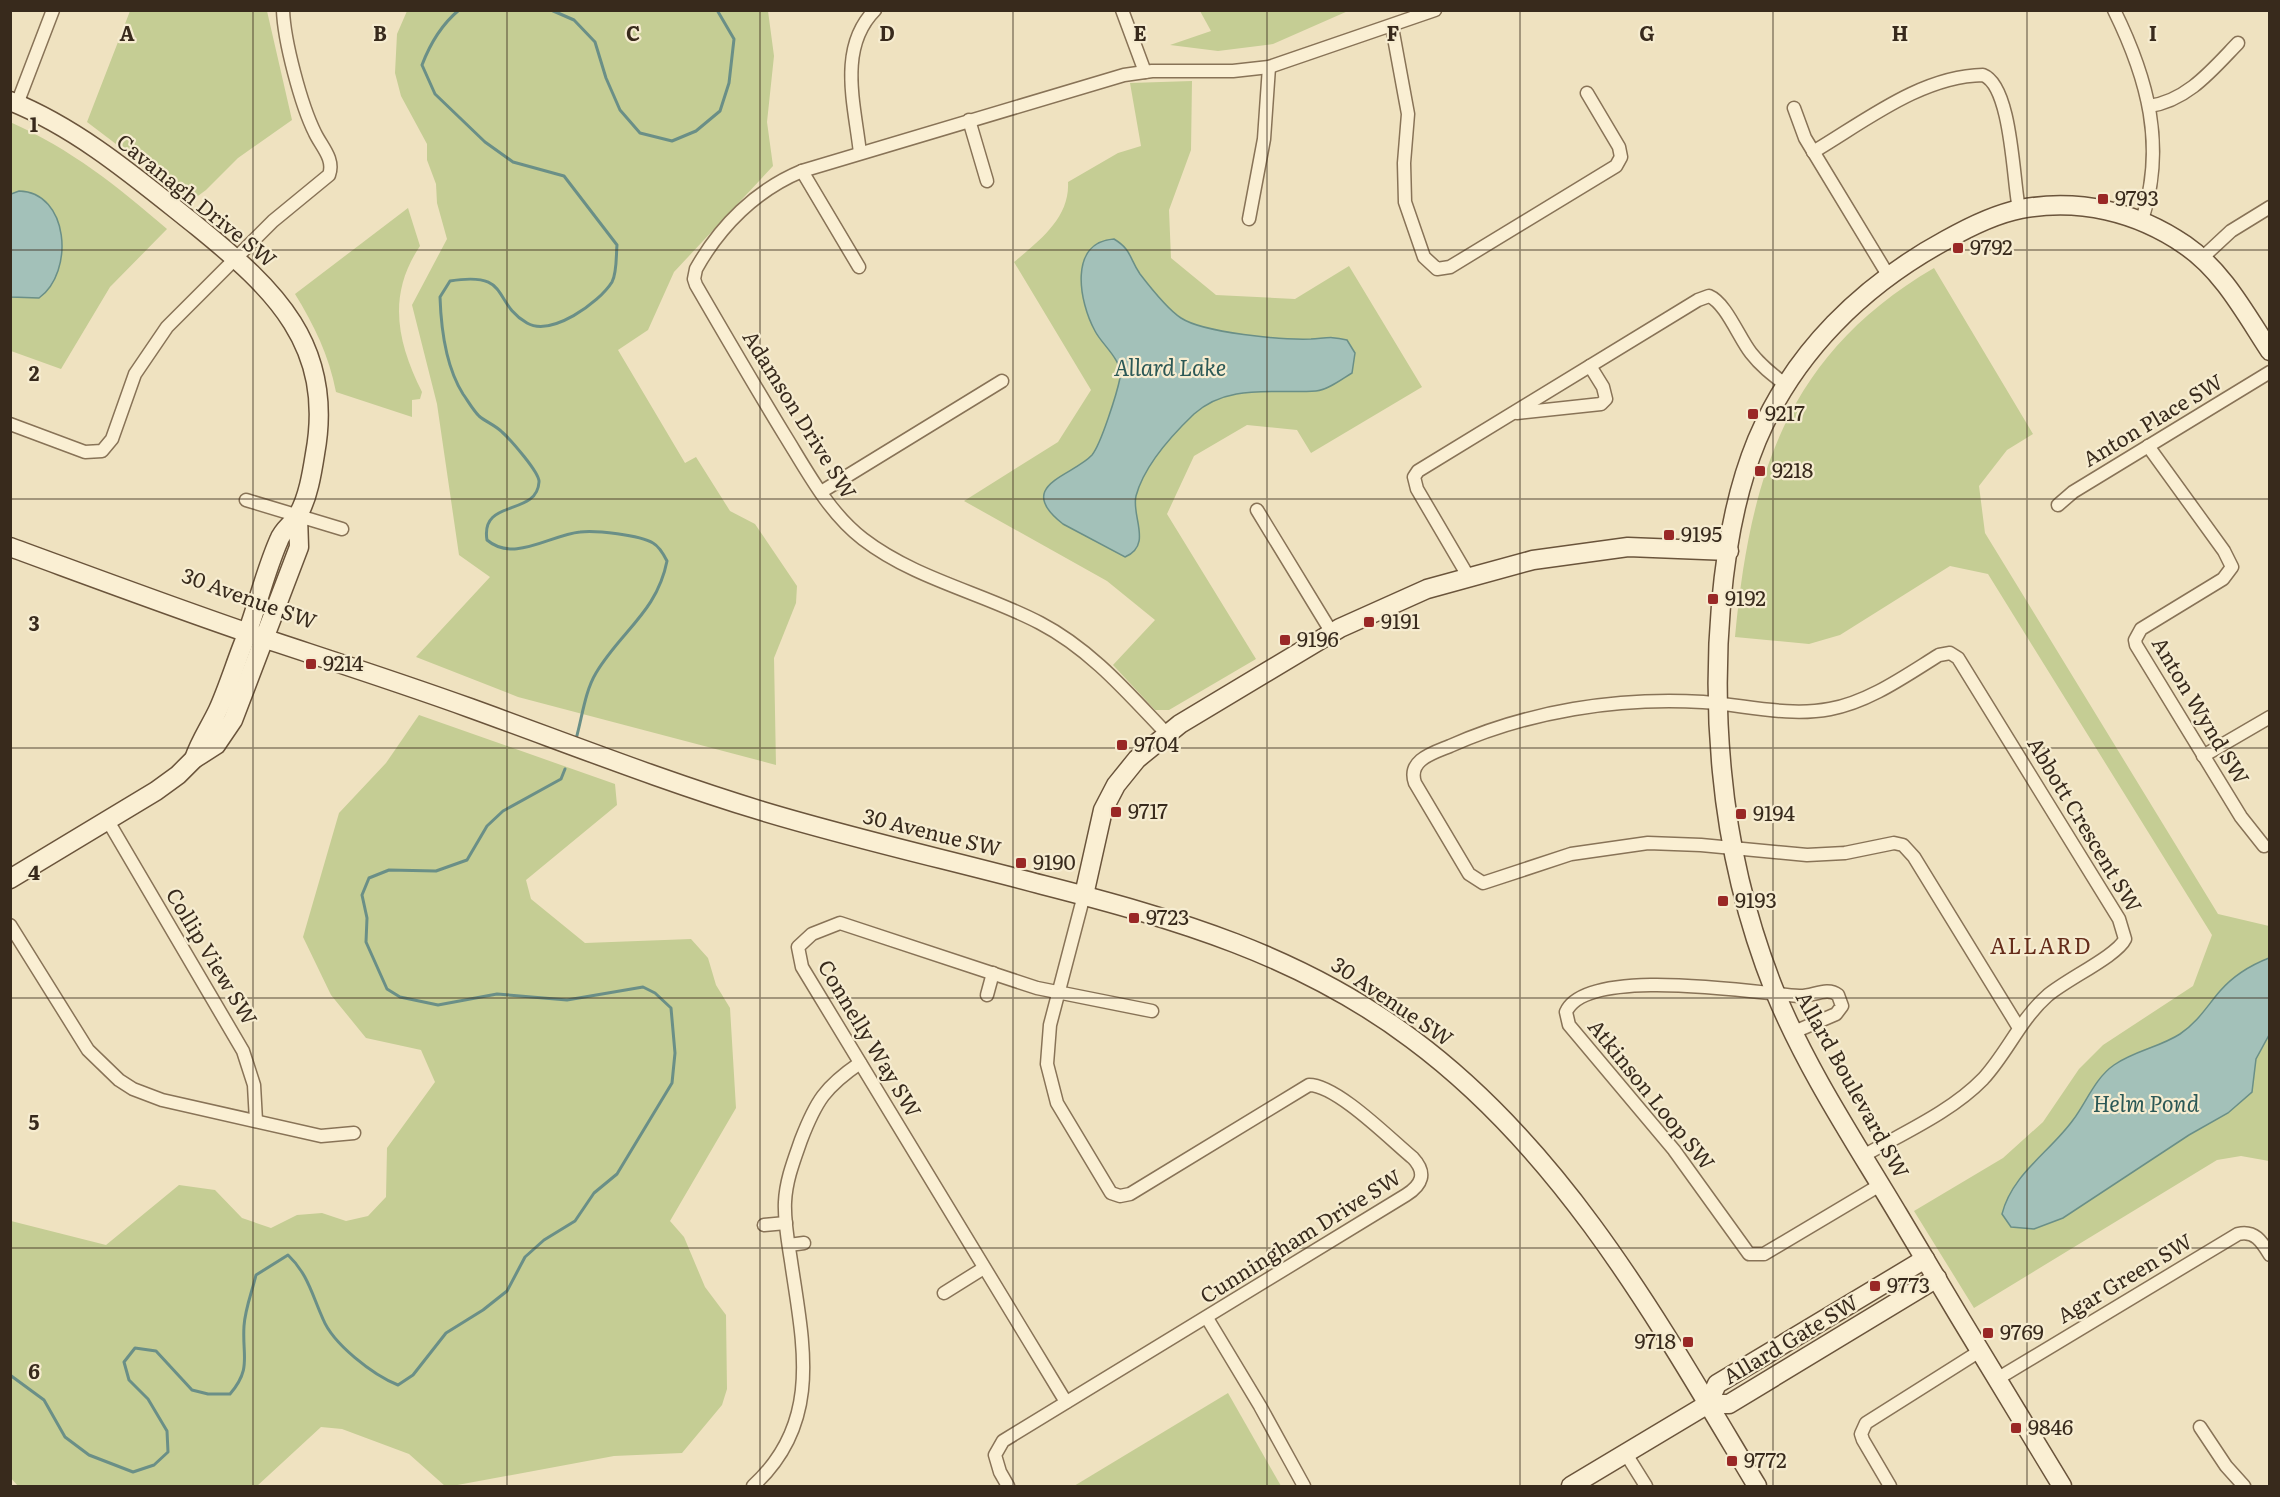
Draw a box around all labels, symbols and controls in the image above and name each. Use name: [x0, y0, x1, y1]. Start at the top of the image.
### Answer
text: A: [119, 17, 135, 47]
text: B: [373, 17, 387, 47]
text: C: [626, 17, 640, 47]
text: D: [879, 17, 895, 47]
text: E: [1133, 17, 1147, 47]
text: F: [1387, 17, 1400, 47]
text: G: [1639, 17, 1655, 47]
text: H: [1892, 17, 1908, 47]
text: I: [2149, 17, 2157, 47]
text: 1: [30, 108, 38, 138]
street label: Cavanagh Drive SW: [111, 125, 284, 273]
place label: 9793: [2115, 181, 2159, 212]
marker: 9793: [2096, 192, 2110, 206]
place label: 9792: [1970, 230, 2013, 261]
marker: 9792: [1951, 241, 1965, 255]
street label: Adamson Drive SW: [737, 323, 866, 504]
water label: Allard Lake: [1114, 350, 1226, 383]
text: 2: [29, 357, 40, 387]
street label: Anton Place SW: [2076, 365, 2228, 473]
place label: 9217: [1765, 396, 1805, 427]
marker: 9217: [1746, 407, 1760, 421]
place label: 9218: [1772, 453, 1813, 484]
marker: 9218: [1753, 464, 1767, 478]
place label: 9195: [1681, 517, 1722, 548]
marker: 9195: [1662, 528, 1676, 542]
street label: 30 Avenue SW: [178, 558, 322, 635]
place label: 9192: [1725, 581, 1766, 612]
marker: 9192: [1706, 592, 1720, 606]
place label: 9191: [1381, 604, 1421, 635]
text: 3: [28, 607, 40, 637]
marker: 9191: [1362, 615, 1376, 629]
place label: 9196: [1297, 622, 1339, 653]
street label: Anton Wynd SW: [2146, 630, 2259, 789]
marker: 9196: [1278, 633, 1292, 647]
place label: 9214: [323, 646, 364, 677]
marker: 9214: [304, 657, 318, 671]
place label: 9704: [1134, 727, 1180, 758]
street label: Abbott Crescent SW: [2021, 730, 2151, 917]
marker: 9704: [1115, 738, 1129, 752]
place label: 9717: [1128, 794, 1168, 825]
place label: 9194: [1753, 796, 1796, 827]
street label: 30 Avenue SW: [860, 798, 1005, 863]
marker: 9717: [1109, 805, 1123, 819]
marker: 9194: [1734, 807, 1748, 821]
place label: 9190: [1033, 845, 1076, 876]
text: 4: [28, 856, 40, 886]
marker: 9190: [1014, 856, 1028, 870]
street label: Collip View SW: [160, 881, 267, 1030]
place label: 9193: [1735, 883, 1777, 914]
marker: 9193: [1716, 894, 1730, 908]
place label: 9723: [1146, 900, 1189, 931]
marker: 9723: [1127, 911, 1141, 925]
district label: ALLARD: [1990, 928, 2092, 961]
street label: 30 Avenue SW: [1326, 948, 1461, 1052]
street label: Connelly Way SW: [812, 953, 931, 1122]
street label: Allard Boulevard SW: [1790, 985, 1919, 1183]
street label: Atkinson Loop SW: [1582, 1011, 1724, 1176]
water label: Helm Pond: [2093, 1086, 2200, 1119]
text: 5: [29, 1106, 40, 1136]
street label: Cunningham Drive SW: [1193, 1160, 1406, 1310]
street label: Agar Green SW: [2050, 1224, 2197, 1330]
place label: 9773: [1887, 1268, 1930, 1299]
marker: 9773: [1868, 1279, 1882, 1293]
street label: Allard Gate SW: [1716, 1285, 1863, 1390]
place label: 9769: [2000, 1315, 2044, 1346]
place label: 9718: [1634, 1324, 1676, 1355]
marker: 9769: [1981, 1326, 1995, 1340]
marker: 9718: [1681, 1335, 1695, 1349]
text: 6: [28, 1355, 40, 1385]
place label: 9846: [2028, 1410, 2073, 1441]
marker: 9846: [2009, 1421, 2023, 1435]
place label: 9772: [1744, 1443, 1787, 1474]
marker: 9772: [1725, 1454, 1739, 1468]

